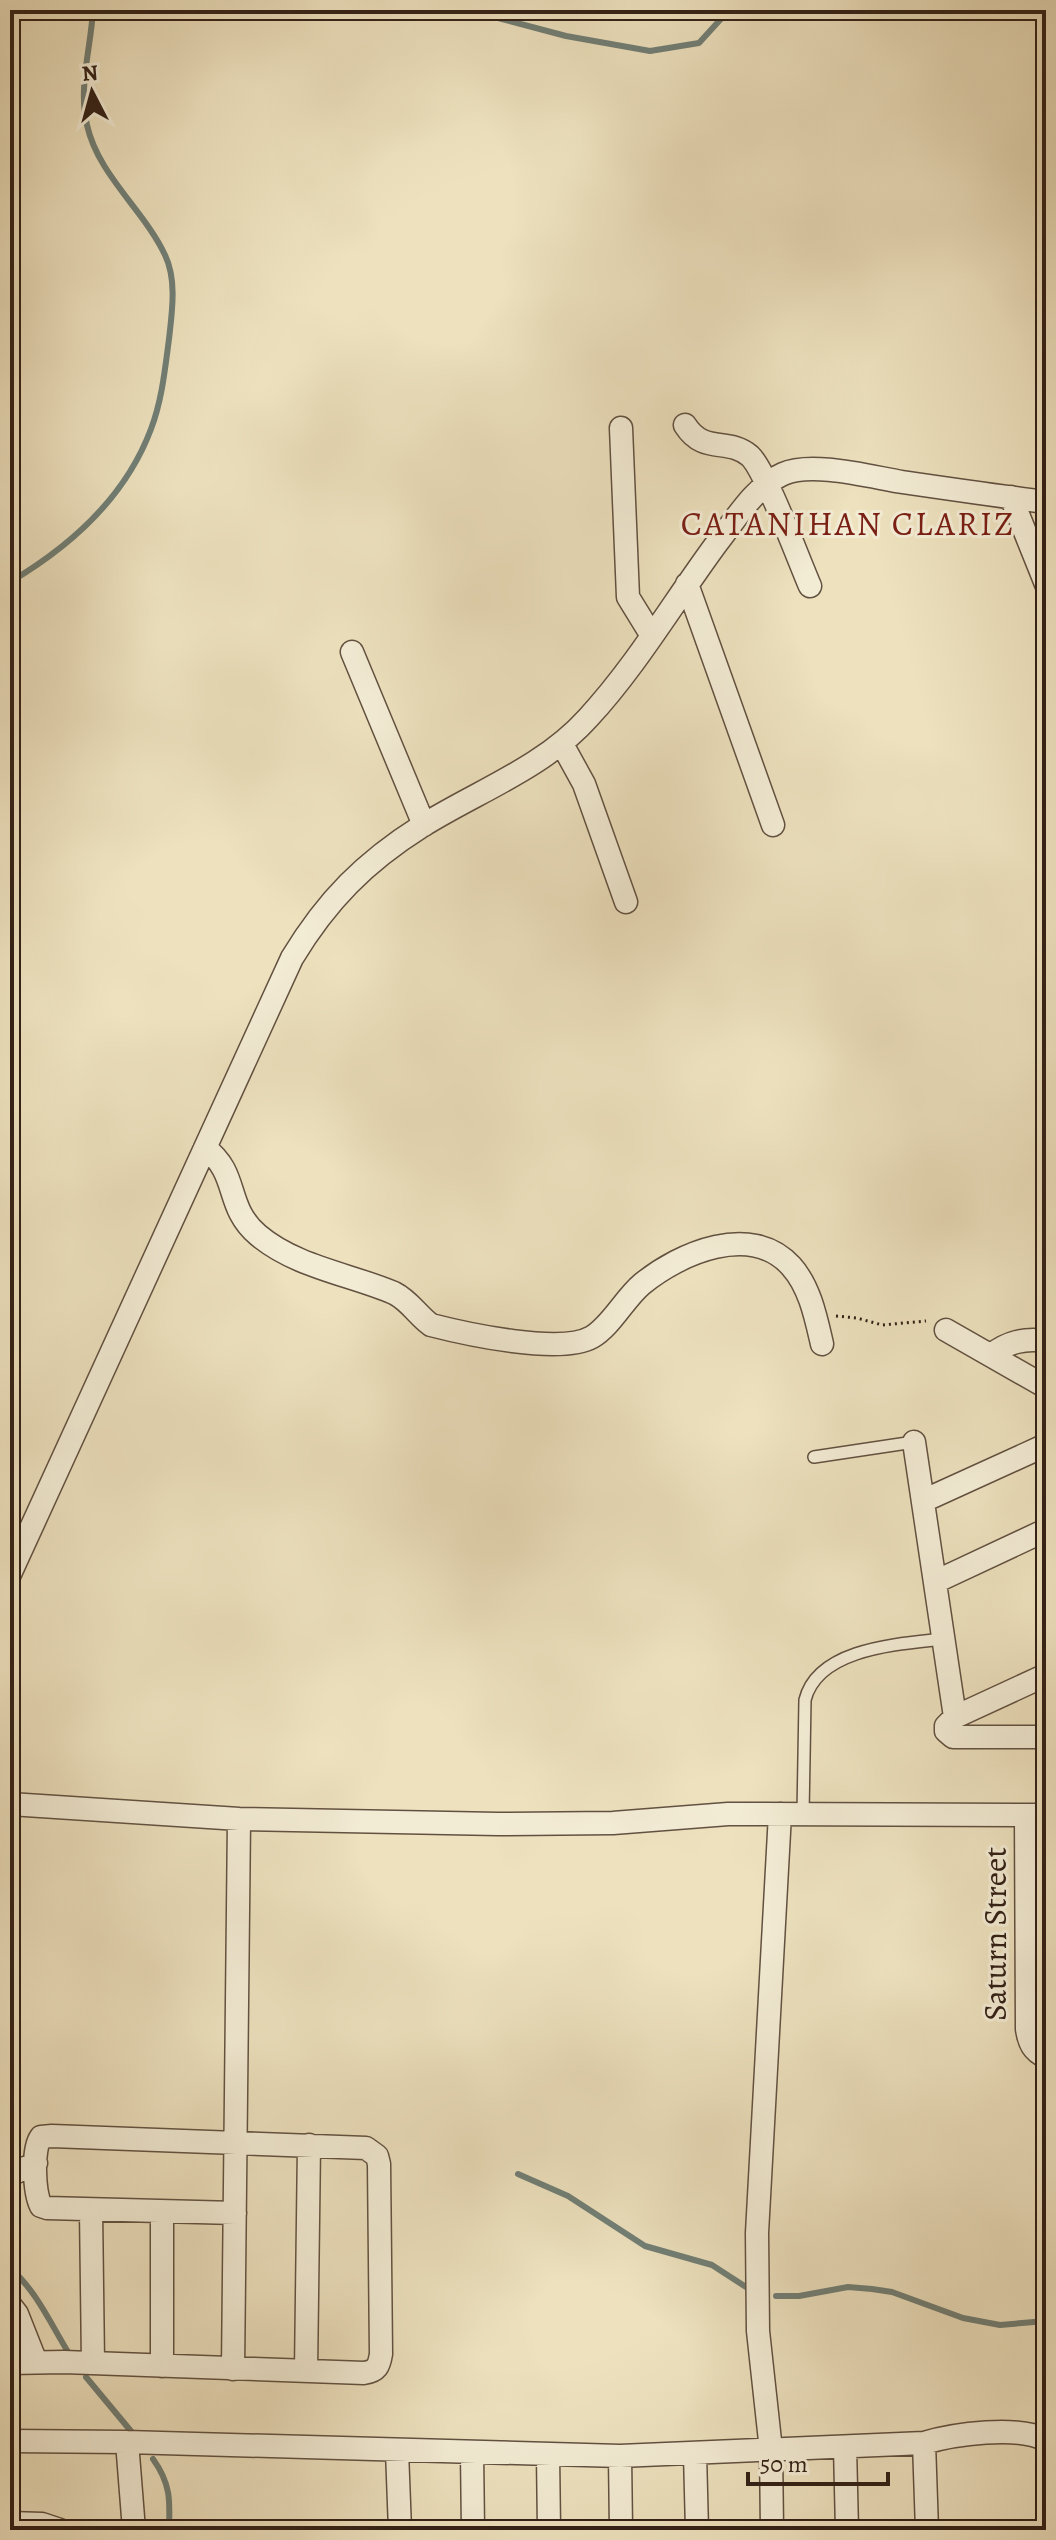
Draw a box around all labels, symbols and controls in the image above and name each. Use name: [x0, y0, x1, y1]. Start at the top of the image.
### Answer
north arrow: [52, 52, 132, 132]
text: N: [80, 57, 100, 89]
district label: CATANIHAN CLARIZ: [681, 500, 1015, 547]
street label: Saturn Street: [973, 1847, 1017, 2021]
scale bar: [748, 2436, 888, 2486]
text: 50 m: [760, 2448, 808, 2480]

